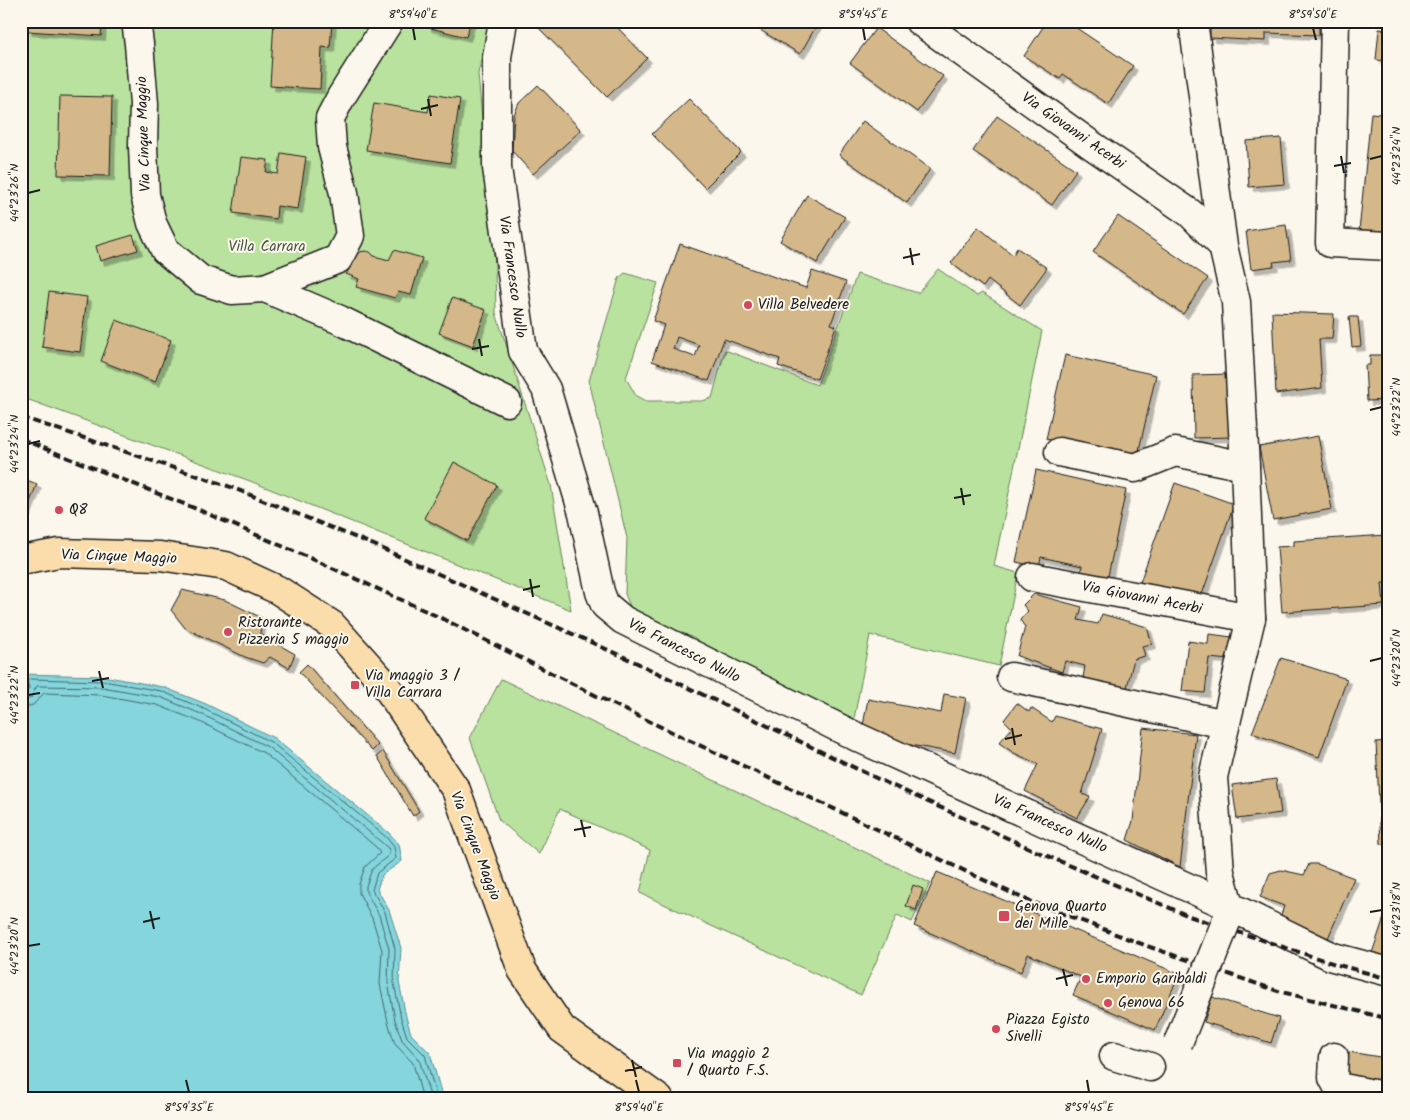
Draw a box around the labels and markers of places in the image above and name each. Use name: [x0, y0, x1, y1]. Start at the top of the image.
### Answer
place label: Villa Belvedere: [758, 293, 849, 317]
marker: Villa Belvedere: [742, 299, 754, 311]
place label: Q8: [69, 498, 89, 522]
marker: Q8: [53, 504, 65, 516]
place label: Ristorante Pizzeria 5 maggio: [238, 611, 349, 652]
marker: Ristorante Pizzeria 5 maggio: [222, 626, 234, 638]
place label: Via maggio 3 / Villa Carrara: [365, 664, 461, 705]
marker: Via maggio 3 / Villa Carrara: [349, 679, 361, 691]
place label: Genova Quarto dei Mille: [1015, 895, 1107, 936]
marker: Genova Quarto dei Mille: [997, 909, 1011, 923]
place label: Emporio Garibaldi: [1096, 967, 1208, 991]
marker: Emporio Garibaldi: [1080, 973, 1092, 985]
place label: Genova 66: [1118, 991, 1185, 1015]
marker: Genova 66: [1102, 997, 1114, 1009]
place label: Piazza Egisto Sivelli: [1006, 1008, 1090, 1049]
marker: Piazza Egisto Sivelli: [990, 1023, 1002, 1035]
place label: Via maggio 2 / Quarto F.S.: [687, 1042, 770, 1083]
marker: Via maggio 2 / Quarto F.S.: [671, 1057, 683, 1069]

